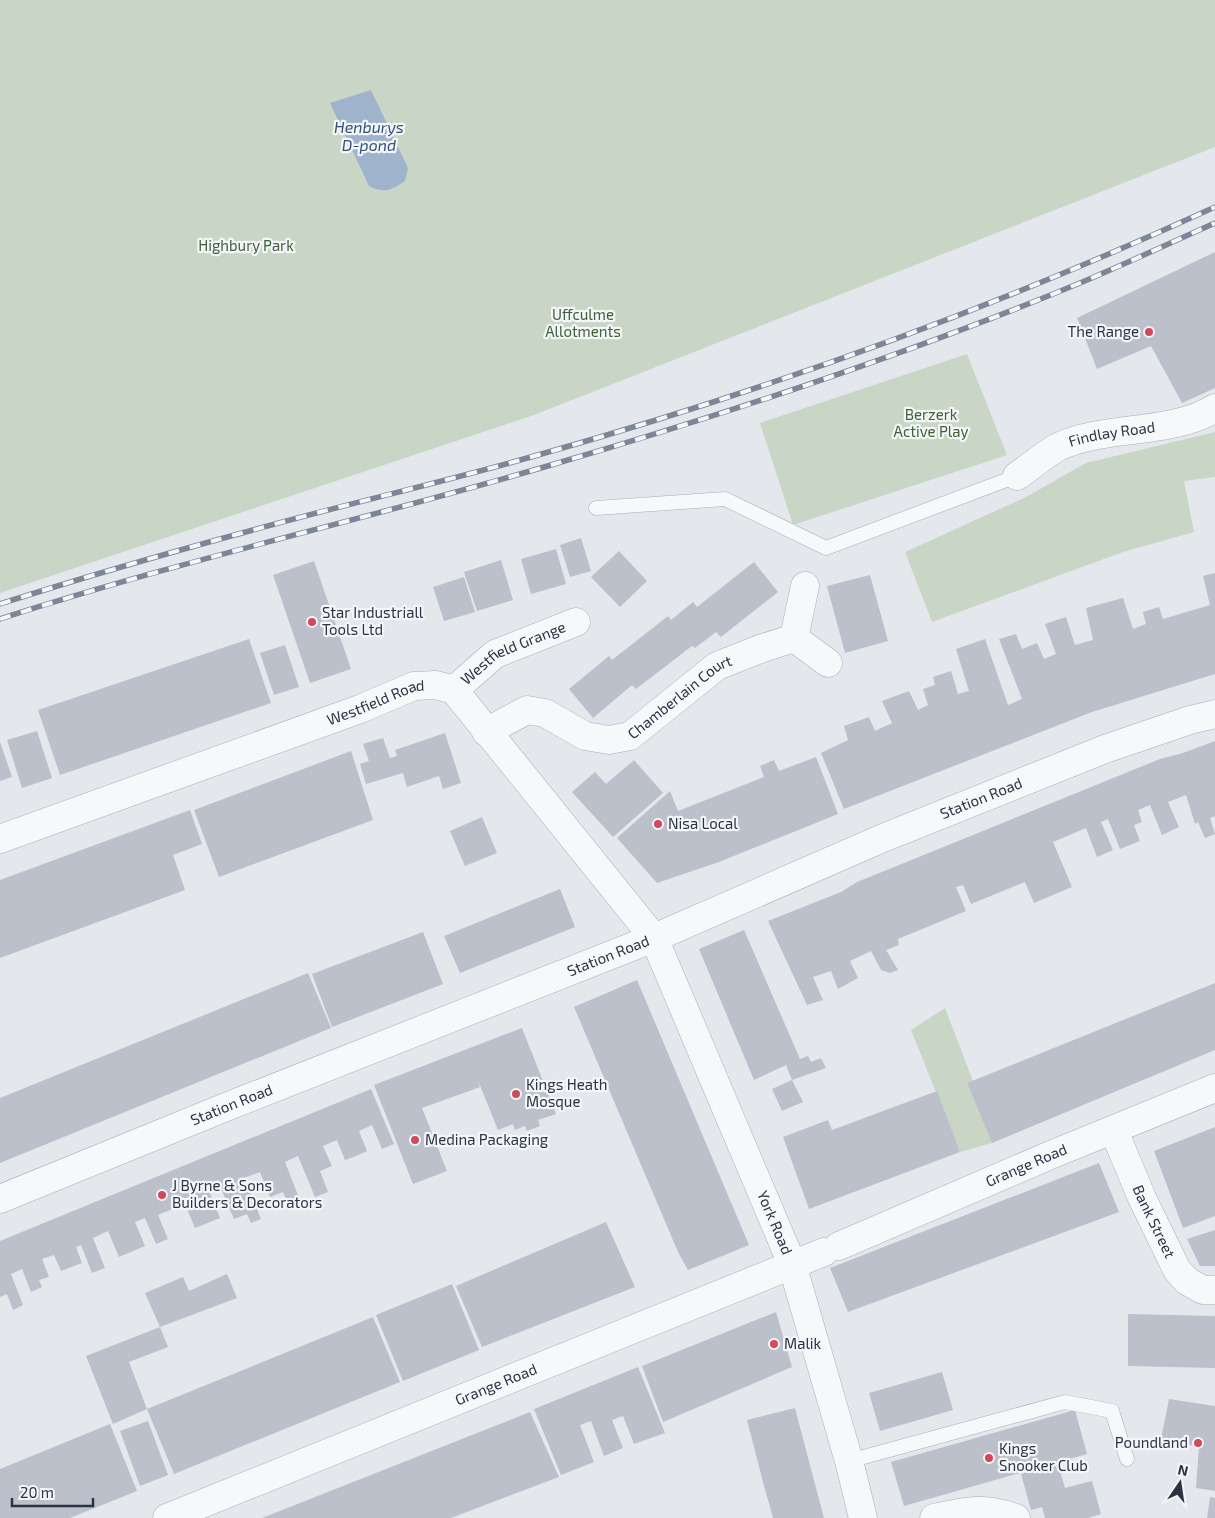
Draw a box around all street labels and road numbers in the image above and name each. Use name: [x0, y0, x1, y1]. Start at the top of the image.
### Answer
street label: Findlay Road: [1066, 417, 1156, 450]
street label: Westfield Grange: [457, 617, 568, 688]
street label: Chamberlain Court: [624, 651, 734, 742]
street label: Westfield Road: [324, 676, 425, 728]
street label: Station Road: [937, 773, 1025, 822]
street label: Station Road: [564, 931, 652, 979]
street label: Station Road: [188, 1080, 275, 1129]
street label: Grange Road: [983, 1139, 1069, 1190]
street label: Bank Street: [1130, 1182, 1180, 1261]
street label: York Road: [754, 1188, 797, 1257]
street label: Grange Road: [452, 1359, 539, 1408]

